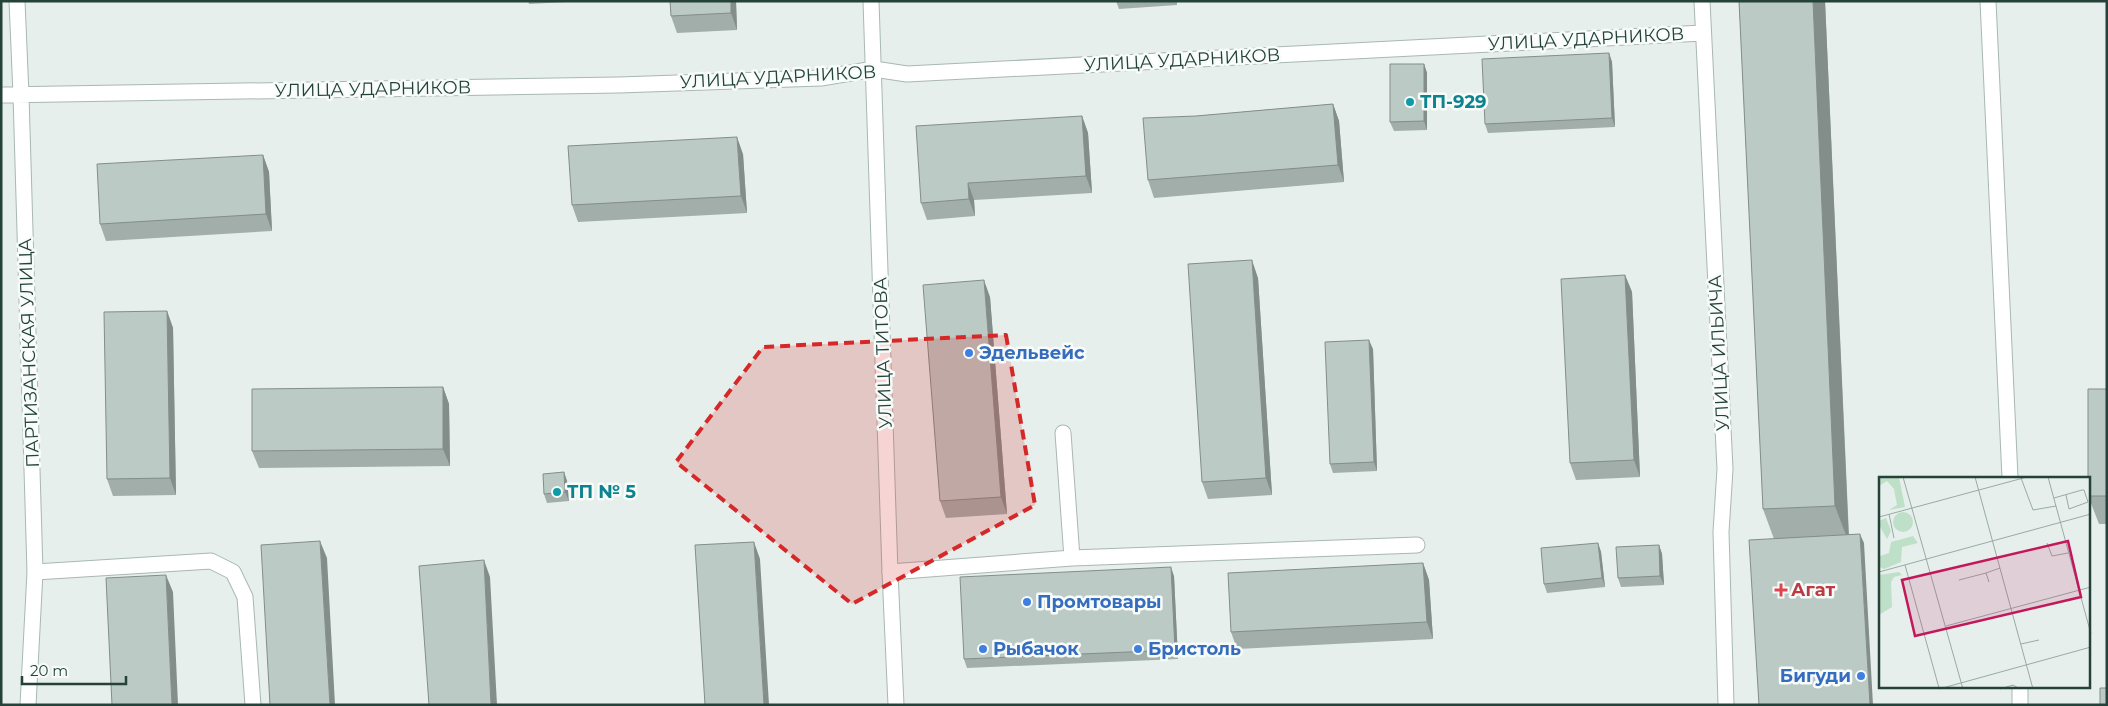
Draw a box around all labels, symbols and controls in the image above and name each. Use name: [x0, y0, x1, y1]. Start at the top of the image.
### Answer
street label: УЛИЦА УДАРНИКОВ: [1487, 23, 1685, 55]
street label: УЛИЦА УДАРНИКОВ: [1083, 44, 1281, 76]
street label: УЛИЦА УДАРНИКОВ: [679, 61, 877, 93]
street label: УЛИЦА УДАРНИКОВ: [275, 76, 471, 102]
place label: ТП-929: [1420, 91, 1487, 113]
marker: ТП-929: [1404, 96, 1416, 108]
street label: ПАРТИЗАНСКАЯ УЛИЦА: [14, 237, 44, 468]
street label: УЛИЦА ИЛЬИЧА: [1704, 274, 1734, 432]
street label: УЛИЦА ТИТОВА: [869, 276, 897, 429]
place label: Эдельвейс: [979, 342, 1085, 364]
marker: Эдельвейс: [963, 347, 975, 359]
inset map: [1879, 477, 2090, 688]
place label: ТП № 5: [567, 481, 636, 503]
marker: ТП № 5: [551, 486, 563, 498]
place label: Агат: [1791, 579, 1836, 601]
marker: Агат: [1775, 584, 1787, 596]
place label: Промтовары: [1037, 591, 1162, 613]
marker: Промтовары: [1021, 596, 1033, 608]
place label: Рыбачок: [993, 638, 1079, 660]
place label: Бристоль: [1148, 638, 1241, 660]
marker: Рыбачок: [977, 643, 989, 655]
marker: Бристоль: [1132, 643, 1144, 655]
scale bar: [22, 654, 126, 686]
text: 20 m: [30, 661, 68, 680]
place label: Бигуди: [1780, 665, 1851, 687]
marker: Бигуди: [1855, 670, 1867, 682]

